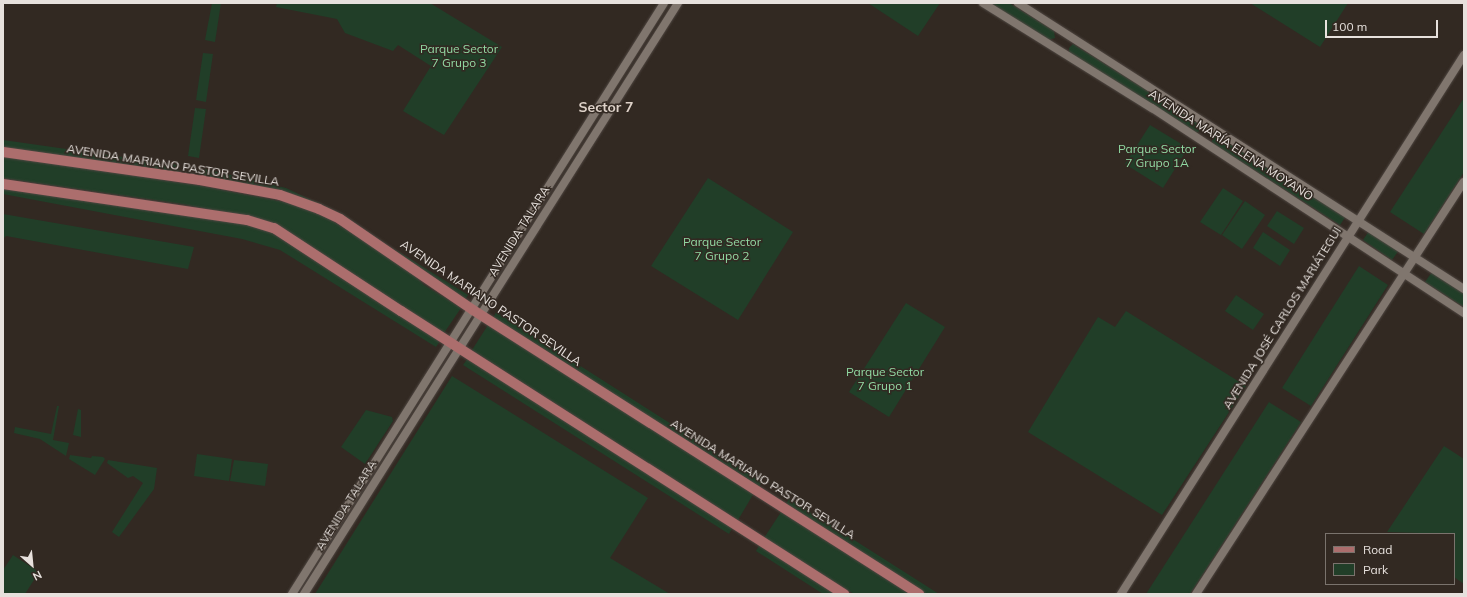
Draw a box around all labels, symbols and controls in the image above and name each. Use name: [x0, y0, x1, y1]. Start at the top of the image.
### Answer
scale bar: [1327, 12, 1440, 38]
text: 100 m: [1332, 19, 1367, 34]
park label: Parque Sector 7 Grupo 3: [420, 42, 498, 70]
street label: AVENIDA MARÍA ELENA MOYANO: [1146, 86, 1316, 204]
district label: Sector 7: [578, 99, 634, 115]
street label: AVENIDA MARIANO PASTOR SEVILLA: [66, 141, 280, 189]
park label: Parque Sector 7 Grupo 1A: [1118, 142, 1196, 170]
street label: AVENIDA TALARA: [485, 183, 553, 279]
street label: AVENIDA JOSÉ CARLOS MARIÁTEGUI: [1220, 224, 1344, 412]
park label: Parque Sector 7 Grupo 2: [683, 235, 761, 263]
street label: AVENIDA MARIANO PASTOR SEVILLA: [398, 237, 584, 369]
park label: Parque Sector 7 Grupo 1: [846, 365, 924, 393]
street label: AVENIDA MARIANO PASTOR SEVILLA: [668, 416, 858, 542]
street label: AVENIDA TALARA: [312, 457, 380, 553]
legend: [1325, 533, 1455, 585]
text: Road: [1363, 542, 1392, 557]
north arrow: [12, 545, 52, 585]
text: Park: [1363, 562, 1388, 577]
text: N: [31, 568, 44, 584]

